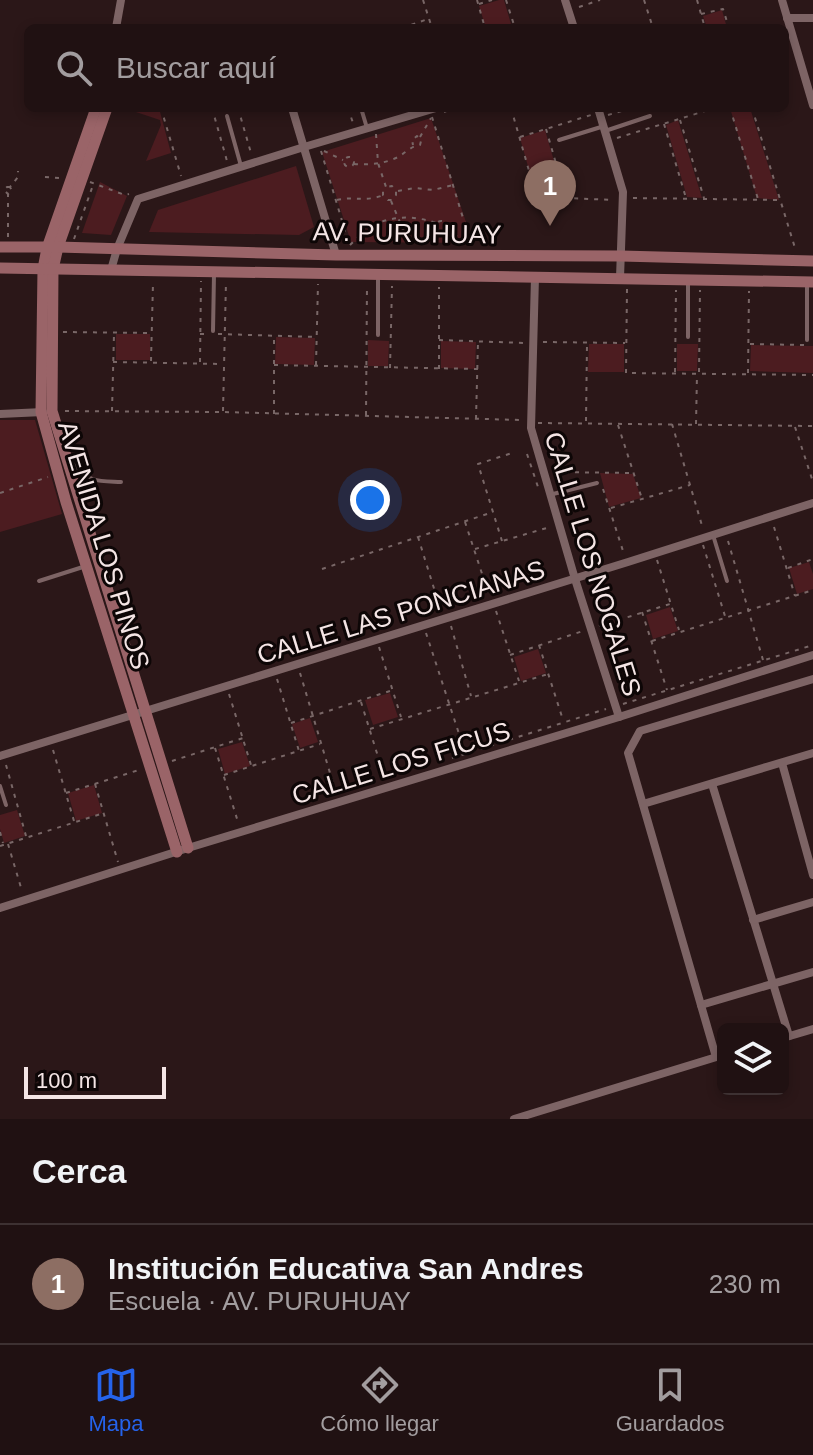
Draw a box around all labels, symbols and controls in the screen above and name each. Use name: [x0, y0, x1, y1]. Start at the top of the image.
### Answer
search box: [24, 24, 789, 112]
icon: search: [52, 46, 96, 90]
text: Buscar aquí: [116, 51, 276, 84]
pin: 1: [524, 160, 576, 226]
street label: AV. PURUHUAY: [312, 216, 502, 250]
street label: AVENIDA LOS PINOS: [52, 417, 156, 673]
street label: CALLE LOS NOGALES: [539, 428, 647, 700]
your location: [350, 480, 390, 520]
street label: CALLE LAS PONCIANAS: [254, 554, 548, 670]
street label: CALLE LOS FICUS: [288, 715, 514, 811]
map controls: [717, 1023, 789, 1095]
button: layers: [717, 1023, 789, 1095]
scale bar: [24, 1063, 166, 1099]
text: 100 m: [36, 1068, 97, 1093]
text: Cerca: [32, 1152, 127, 1190]
text: Institución Educativa San Andres: [108, 1252, 584, 1285]
text: 1: [51, 1269, 65, 1299]
text: 230 m: [709, 1269, 781, 1299]
text: Escuela · AV. PURUHUAY: [108, 1286, 411, 1316]
tab: Mapa: [88, 1363, 143, 1437]
tab: Cómo llegar: [320, 1363, 439, 1437]
tab: Guardados: [616, 1363, 725, 1437]

